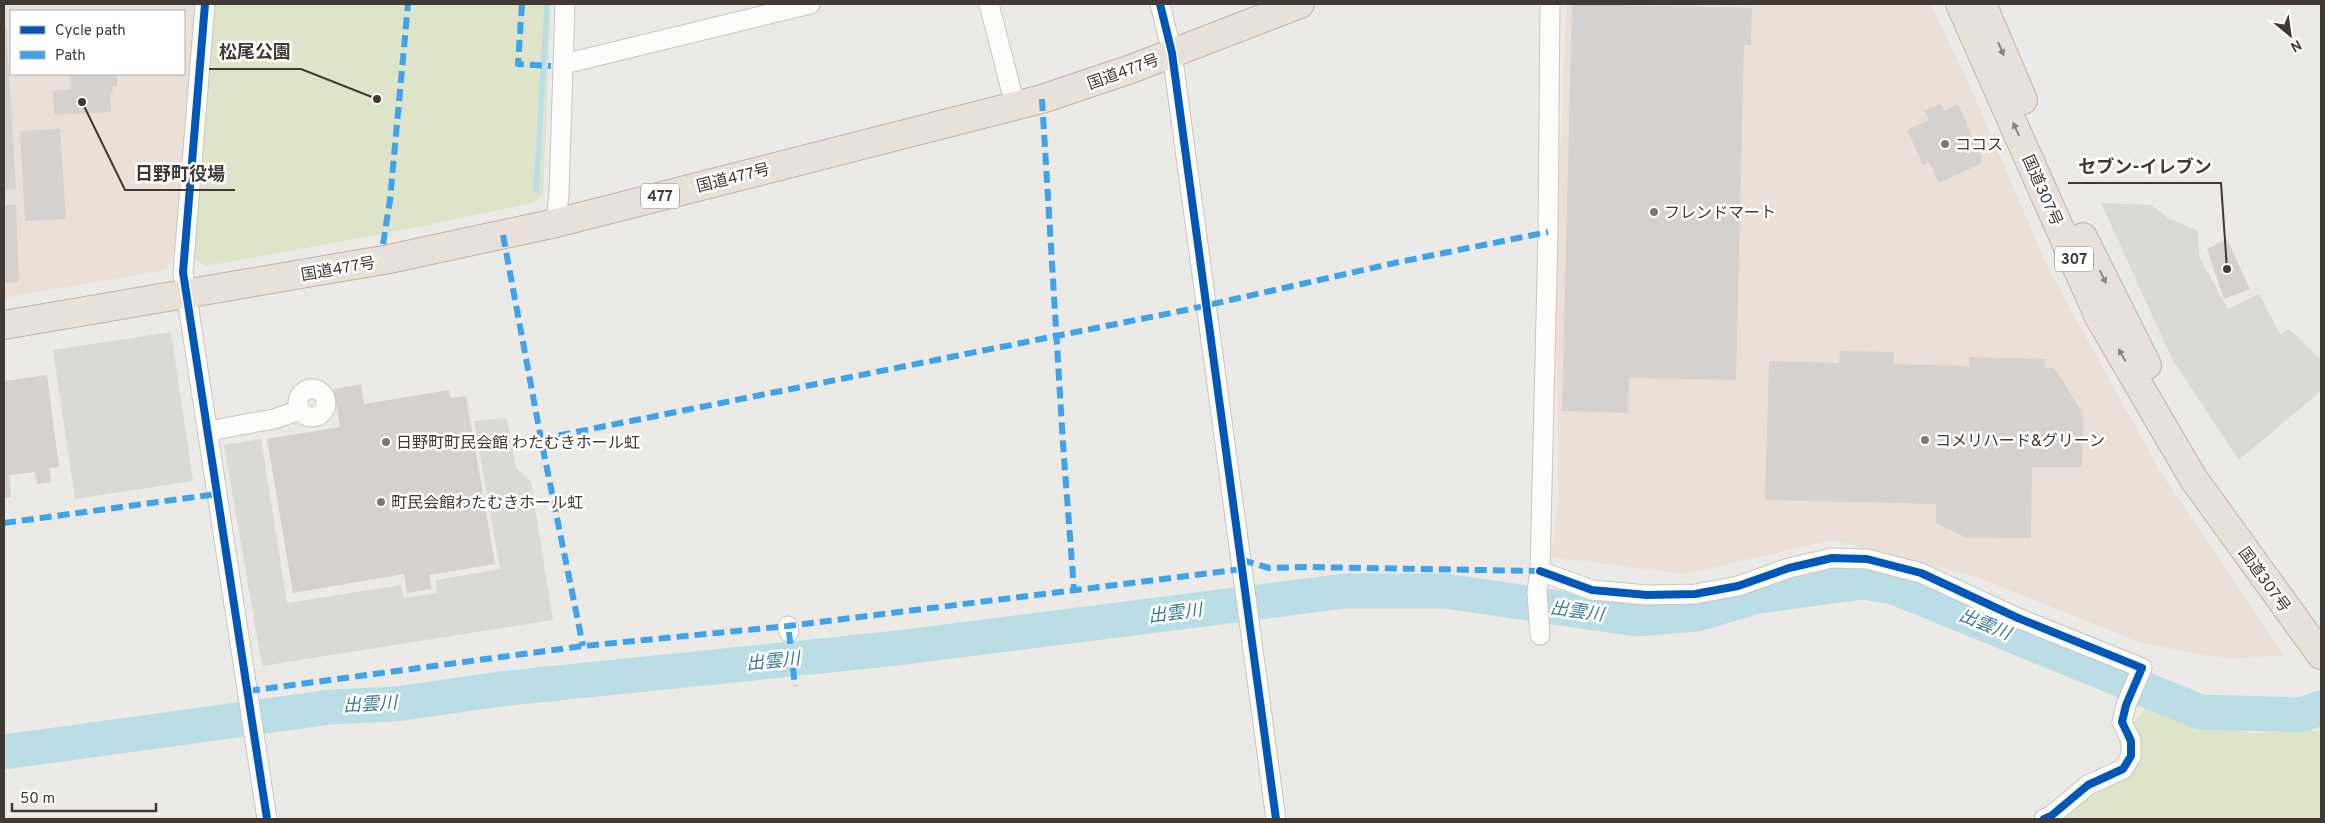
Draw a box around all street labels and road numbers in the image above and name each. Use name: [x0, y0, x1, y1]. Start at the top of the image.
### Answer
street label: 国道477号: [1085, 51, 1162, 95]
street label: 国道307号: [2017, 152, 2066, 229]
street label: 国道477号: [695, 160, 772, 198]
road number: 477: [641, 184, 679, 208]
road number: 307: [2055, 246, 2093, 272]
street label: 国道477号: [300, 254, 377, 286]
street label: 国道307号: [2233, 544, 2294, 617]

